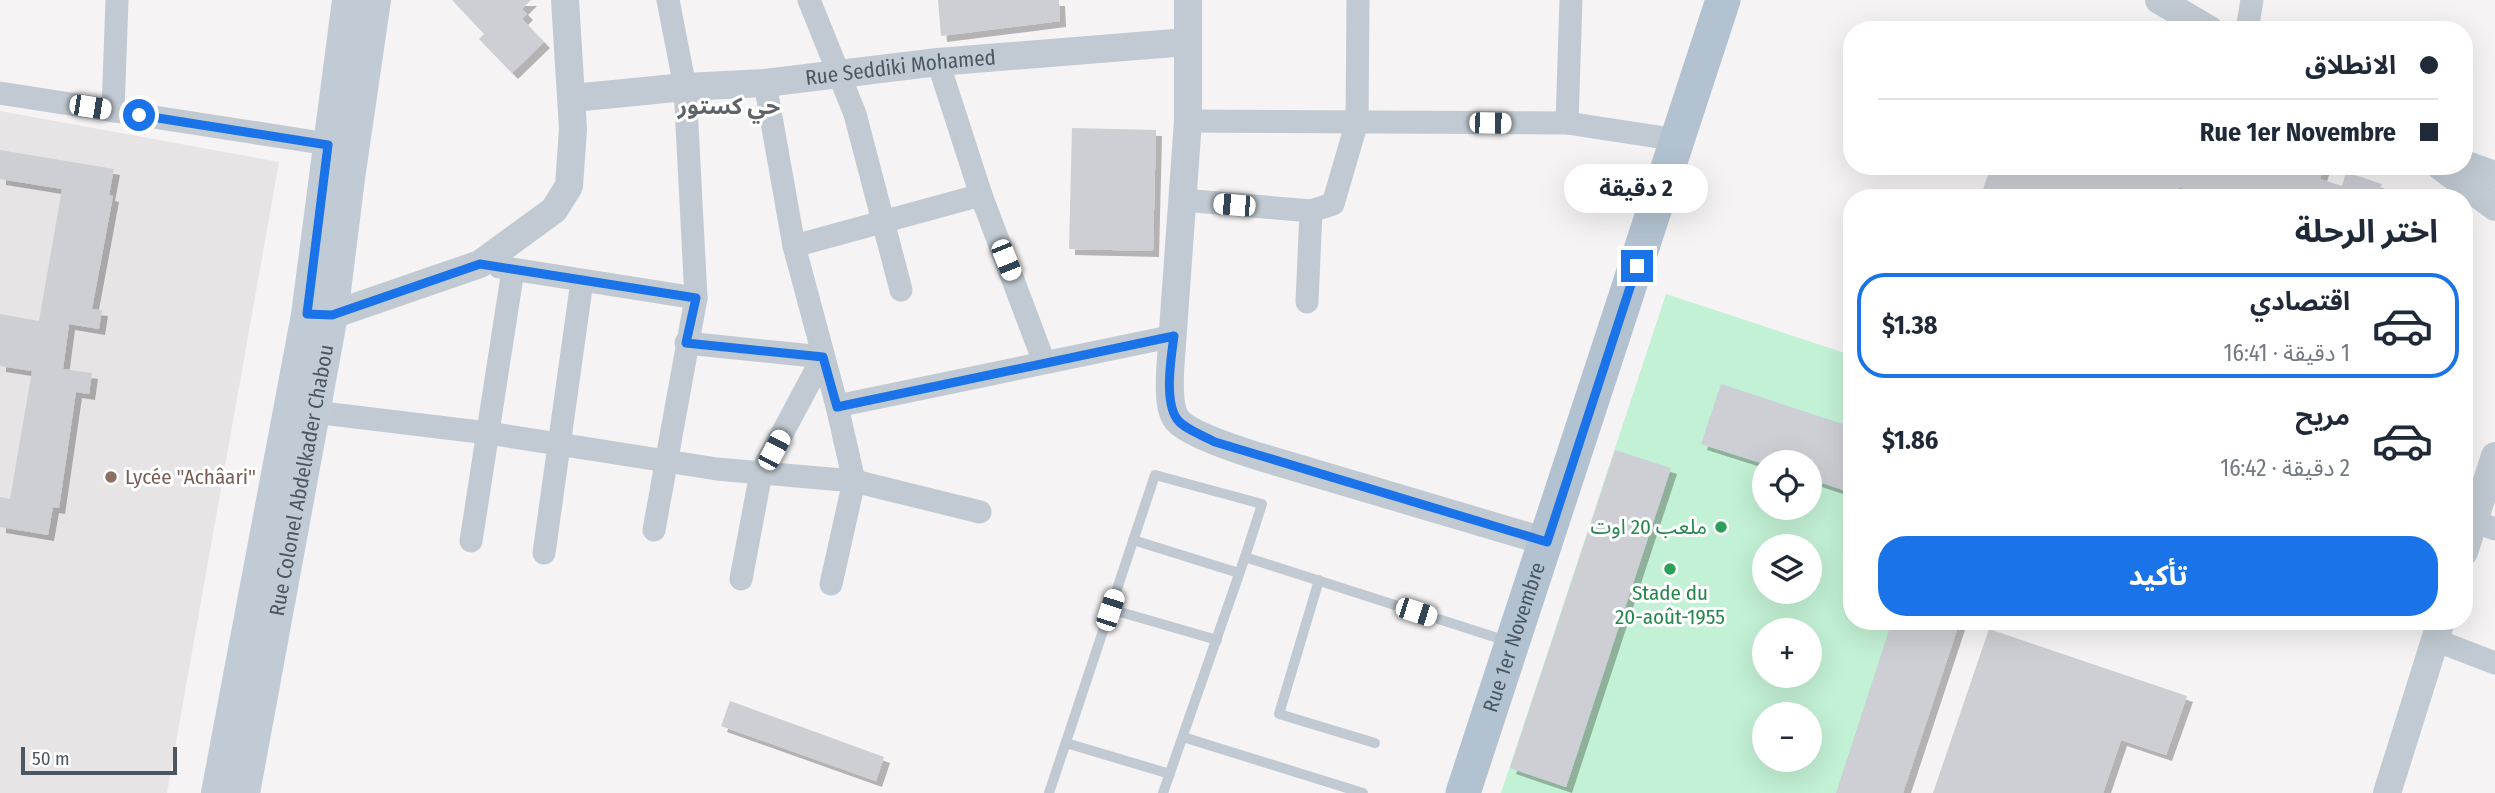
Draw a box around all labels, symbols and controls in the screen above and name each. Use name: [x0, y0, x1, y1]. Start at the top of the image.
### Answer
street label: Rue Seddiki Mohamed: [804, 44, 997, 91]
text: الانطلاق: [2305, 50, 2396, 81]
district label: حي كستور: [677, 92, 780, 124]
car: [68, 93, 113, 121]
route start: [123, 99, 155, 131]
car: [1469, 112, 1512, 134]
text: Rue 1er Novembre: [2200, 117, 2396, 148]
callout: 2 دقيقة: [1565, 164, 1709, 214]
text: 2 دقيقة: [1599, 174, 1673, 202]
car: [1213, 193, 1256, 217]
text: اختر الرحلة: [2295, 212, 2438, 250]
car: [989, 237, 1024, 283]
route end: [1621, 250, 1653, 282]
text: اقتصادي: [2250, 286, 2350, 317]
icon: car: [2371, 294, 2434, 357]
text: $1.38: [1882, 310, 1937, 341]
text: 1 دقيقة · 16:41: [2224, 339, 2350, 367]
street label: Rue Colonel Abdelkader Chabou: [264, 342, 339, 618]
text: مريح: [2295, 401, 2350, 432]
icon: car: [2371, 409, 2434, 472]
text: $1.86: [1882, 425, 1938, 456]
car: [755, 427, 794, 473]
map controls: [1752, 450, 1822, 772]
button: locate: [1752, 450, 1822, 520]
text: 2 دقيقة · 16:42: [2220, 454, 2350, 482]
place label: Lycée "Achâari": [125, 464, 256, 490]
marker: Lycée "Achâari": [103, 469, 119, 485]
place label: ملعب 20 اوت: [1590, 514, 1707, 540]
marker: ملعب 20 اوت: [1713, 519, 1729, 535]
button: layers: [1752, 534, 1822, 604]
button: تأكيد: [1878, 536, 2438, 616]
street label: Rue 1er Novembre: [1477, 559, 1551, 716]
marker: Stade du 20-août-1955: [1662, 561, 1678, 577]
place label: Stade du 20-août-1955: [1615, 580, 1725, 630]
car: [1094, 587, 1127, 633]
car: [1393, 596, 1440, 628]
button: +: [1752, 618, 1822, 688]
button: −: [1752, 702, 1822, 772]
scale bar: [21, 744, 177, 776]
text: 50 m: [32, 747, 70, 770]

